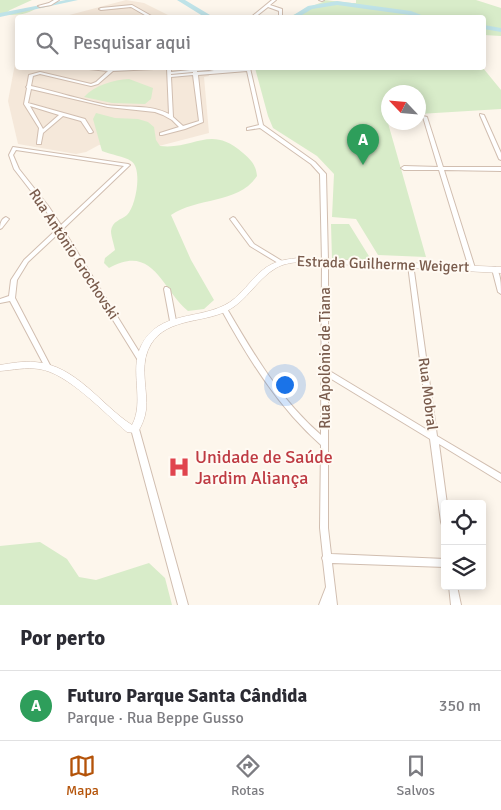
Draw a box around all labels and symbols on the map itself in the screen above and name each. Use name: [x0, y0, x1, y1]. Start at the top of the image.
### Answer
north arrow: [381, 85, 426, 130]
pin: A: [347, 124, 379, 165]
street label: Rua Antônio Grochovski: [25, 185, 123, 323]
street label: Estrada Guilherme Weigert: [296, 252, 470, 276]
street label: Rua Apolônio de Tiana: [316, 287, 334, 429]
street label: Rua Mobral: [415, 357, 441, 431]
your location: [272, 372, 298, 398]
place label: Unidade de Saúde Jardim Aliança: [195, 446, 333, 489]
hospital icon: Unidade de Saúde Jardim Aliança: [166, 454, 192, 480]

